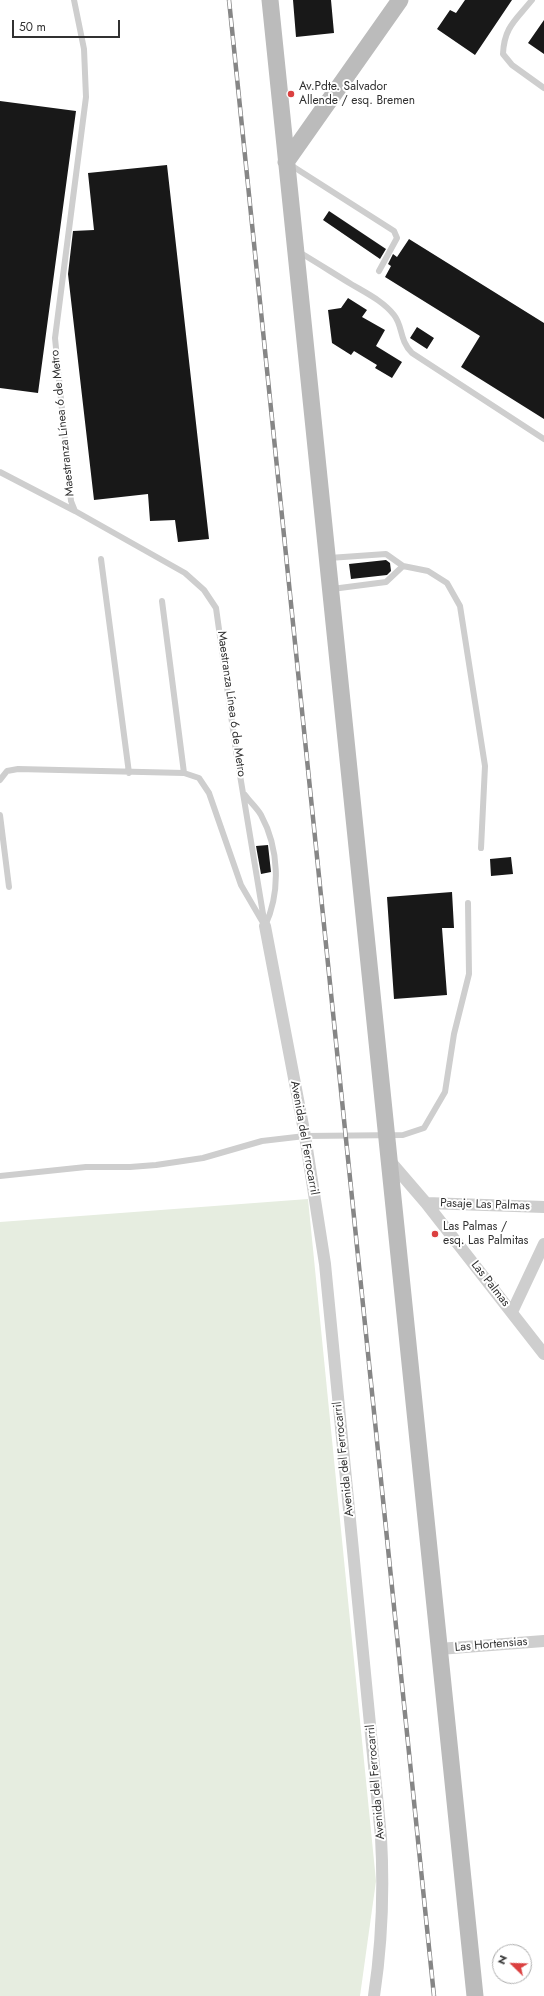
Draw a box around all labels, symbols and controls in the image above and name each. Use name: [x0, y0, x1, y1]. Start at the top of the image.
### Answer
scale bar: [14, 12, 122, 38]
text: 50 m: [19, 18, 46, 36]
place label: Av.Pdte. Salvador Allende / esq. Bremen: [299, 80, 415, 108]
marker: Av.Pdte. Salvador Allende / esq. Bremen: [286, 89, 296, 99]
street label: Maestranza Línea 6 de Metro: [48, 349, 78, 497]
street label: Maestranza Línea 6 de Metro: [214, 630, 248, 778]
street label: Avenida del Ferrocarril: [287, 1080, 321, 1196]
street label: Pasaje Las Palmas: [440, 1196, 530, 1214]
place label: Las Palmas / esq. Las Palmitas: [443, 1220, 528, 1248]
marker: Las Palmas / esq. Las Palmitas: [430, 1229, 440, 1239]
street label: Las Palmas: [468, 1258, 512, 1310]
street label: Avenida del Ferrocarril: [331, 1401, 357, 1517]
street label: Las Hortensias: [454, 1635, 528, 1655]
street label: Avenida del Ferrocarril: [364, 1724, 388, 1840]
north arrow: [492, 1944, 532, 1984]
text: N: [493, 1953, 511, 1967]

